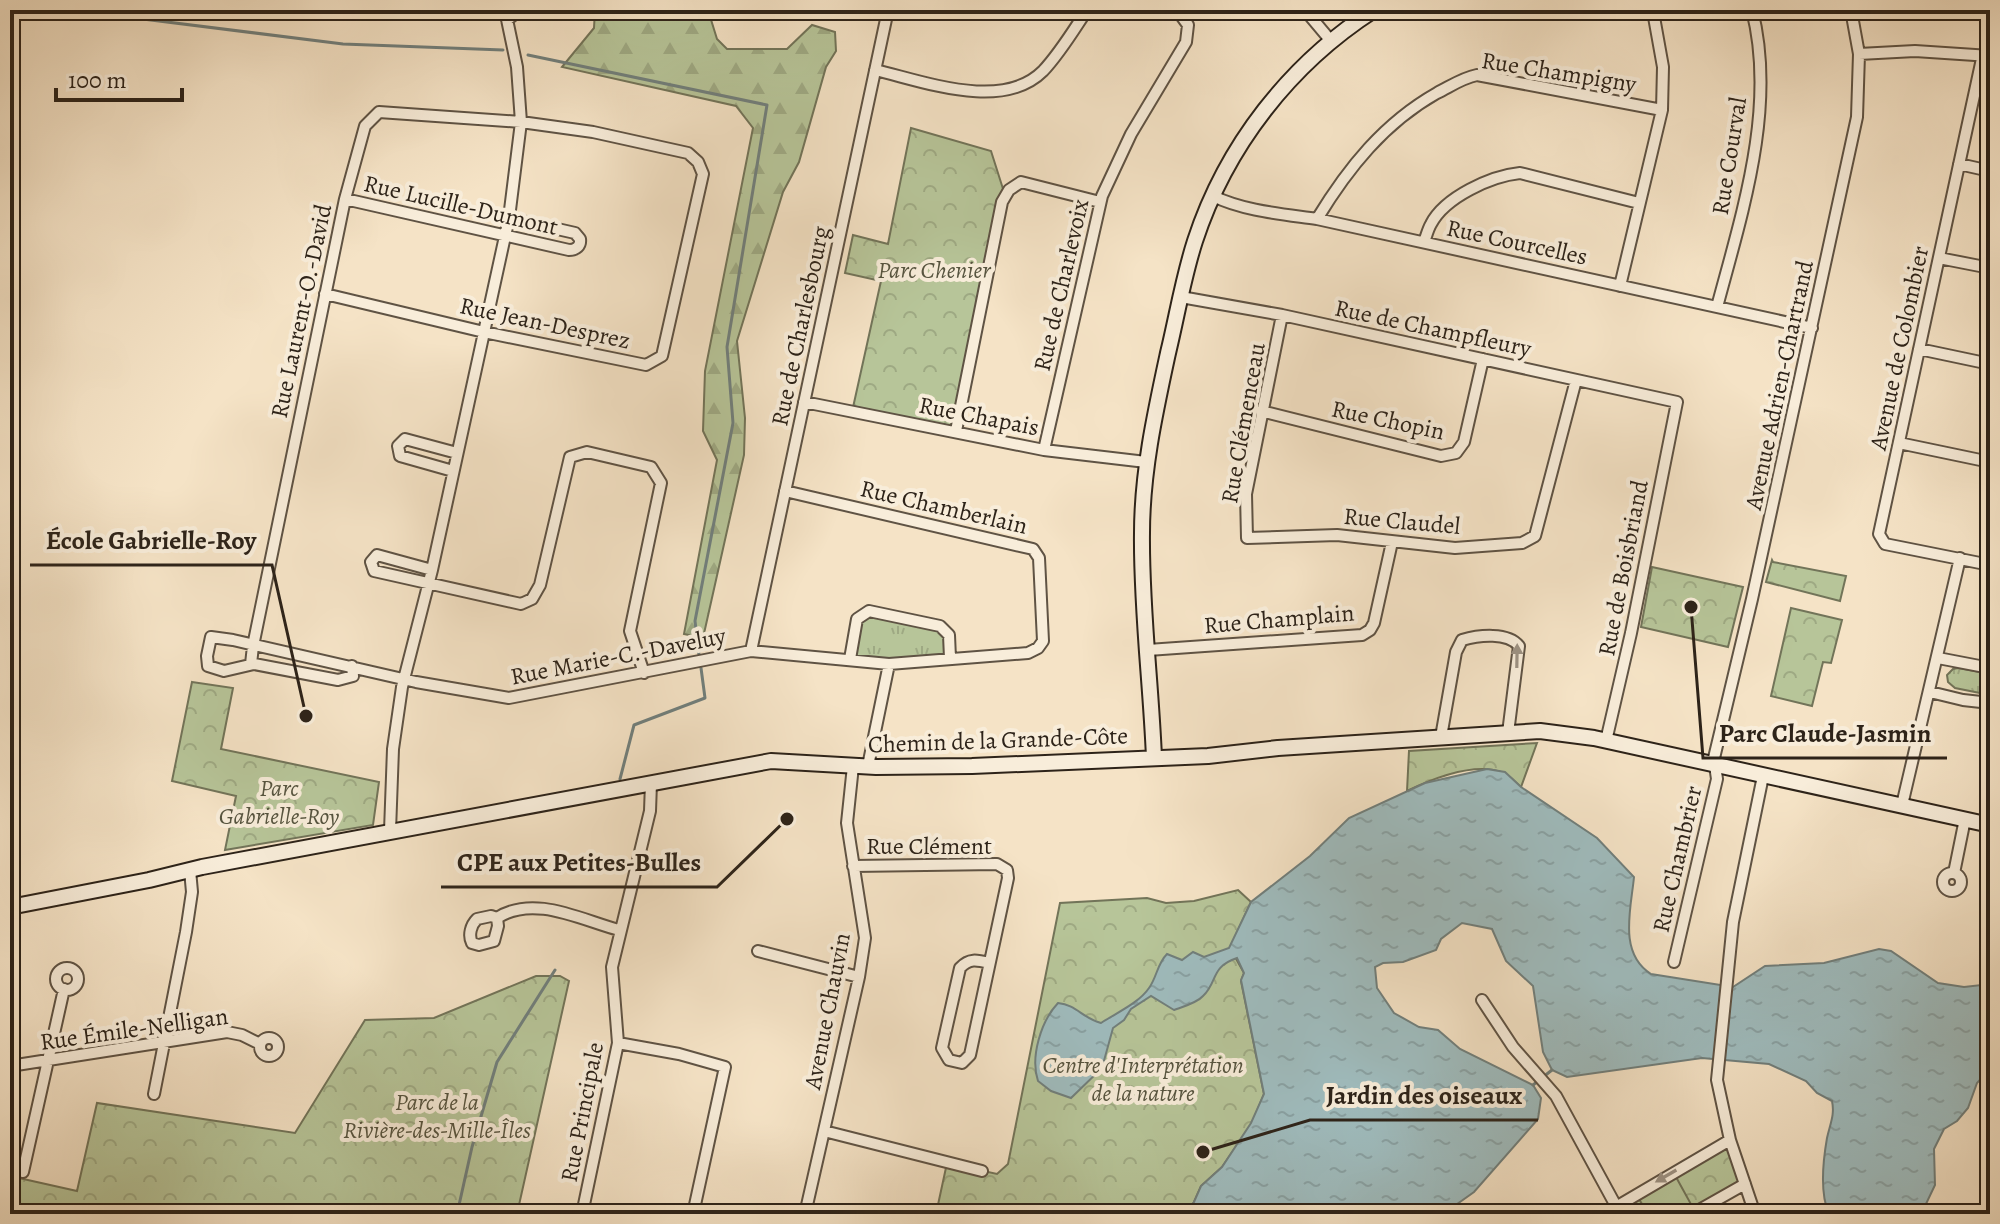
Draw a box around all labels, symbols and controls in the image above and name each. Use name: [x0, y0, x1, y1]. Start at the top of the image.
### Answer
street label: Rue Champigny: [1479, 44, 1639, 100]
scale bar: [56, 52, 182, 102]
text: 100 m: [68, 64, 127, 96]
street label: Rue Courval: [1704, 95, 1754, 217]
street label: Rue Lucille-Dumont: [361, 167, 561, 243]
street label: Rue de Charlevoix: [1026, 195, 1097, 374]
street label: Rue Laurent-O.-David: [263, 201, 339, 421]
street label: Rue Courcelles: [1443, 211, 1591, 273]
street label: Rue de Charlesbourg: [763, 223, 837, 429]
street label: Avenue de Colombier: [1862, 243, 1936, 454]
park label: Parc Chenier: [878, 254, 991, 286]
street label: Avenue Adrien-Chartrand: [1737, 257, 1821, 514]
street label: Rue Jean-Desprez: [457, 289, 633, 357]
street label: Rue de Champfleury: [1332, 292, 1535, 365]
street label: Rue Clémenceau: [1213, 340, 1273, 506]
street label: Rue Chapais: [916, 389, 1042, 443]
street label: Rue Chopin: [1329, 392, 1447, 448]
street label: Rue Chamberlain: [857, 472, 1031, 542]
street label: Rue de Boisbriand: [1590, 477, 1656, 659]
street label: Rue Claudel: [1342, 500, 1462, 542]
callout: École Gabrielle-Roy: [30, 515, 272, 565]
text: École Gabrielle-Roy: [46, 523, 257, 558]
street label: Rue Champlain: [1202, 596, 1356, 642]
street label: Rue Marie-C.-Daveluy: [508, 619, 729, 693]
one-way arrow: [1511, 643, 1523, 669]
callout: Parc Claude-Jasmin: [1703, 708, 1947, 758]
text: Parc Claude-Jasmin: [1719, 716, 1932, 751]
street label: Chemin de la Grande-Côte: [867, 719, 1129, 761]
park label: Parc Gabrielle-Roy: [219, 772, 340, 832]
street label: Rue Chambrier: [1645, 783, 1709, 935]
street label: Rue Clément: [866, 830, 992, 862]
callout: CPE aux Petites-Bulles: [441, 837, 717, 887]
text: CPE aux Petites-Bulles: [457, 845, 701, 880]
street label: Avenue Chauvin: [796, 930, 858, 1093]
street label: Rue Émile-Nelligan: [38, 1000, 230, 1058]
street label: Rue Principale: [553, 1039, 611, 1185]
park label: Centre d'Interprétation de la nature: [1042, 1049, 1244, 1109]
callout: Jardin des oiseaux: [1310, 1070, 1538, 1120]
text: Jardin des oiseaux: [1326, 1078, 1522, 1113]
park label: Parc de la Rivière-des-Mille-Îles: [343, 1086, 531, 1146]
one-way arrow: [1655, 1169, 1678, 1183]

